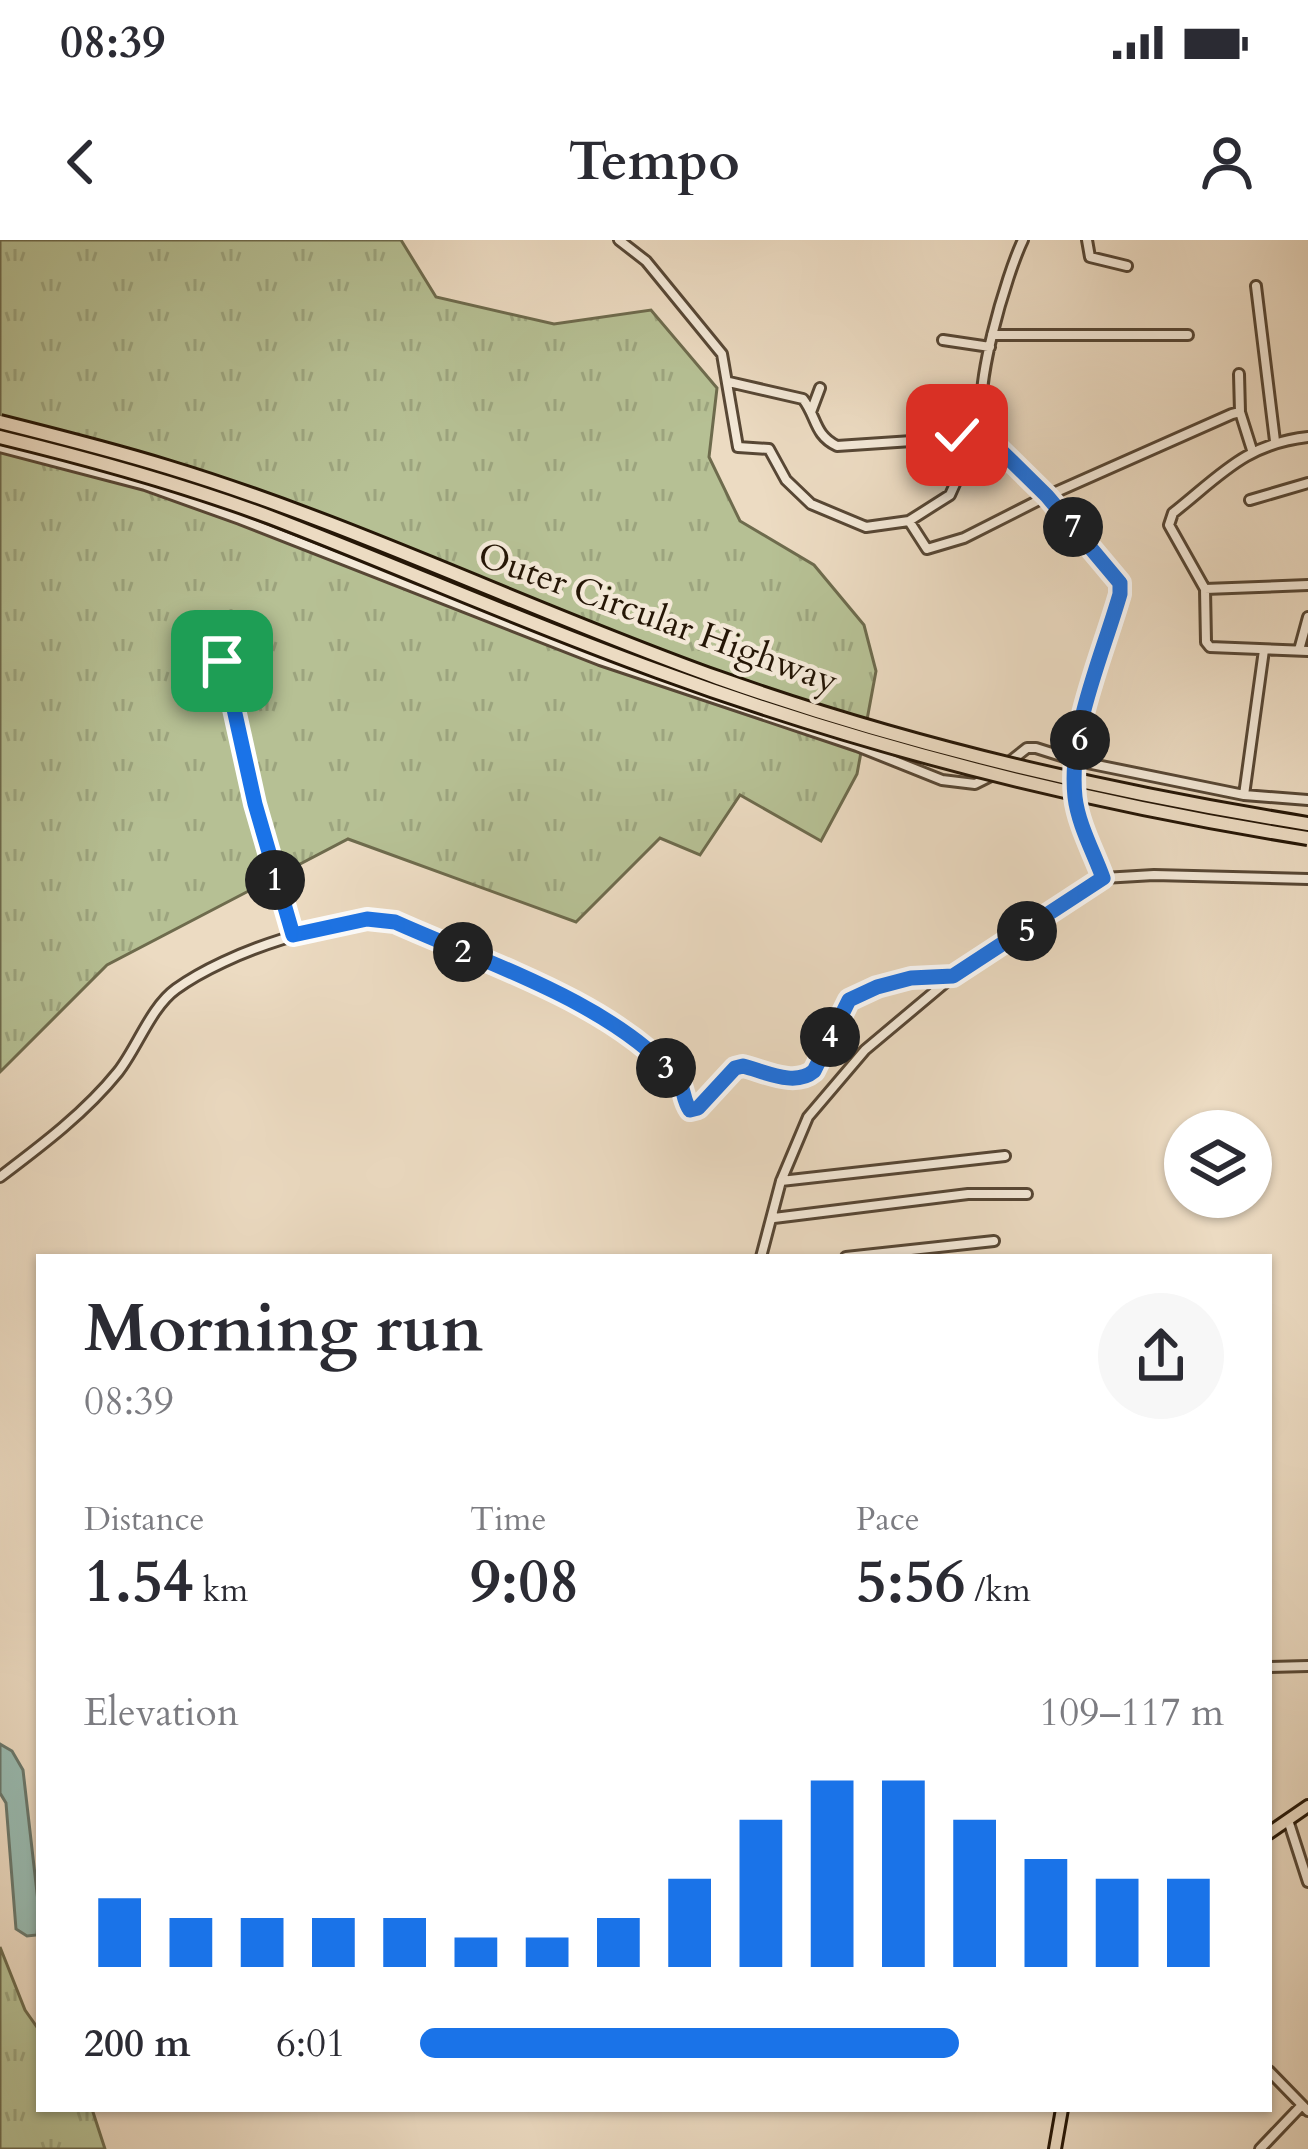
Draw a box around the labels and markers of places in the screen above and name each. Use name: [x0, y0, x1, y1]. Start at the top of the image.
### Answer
pin: [906, 384, 1008, 486]
pin: 7: [1043, 497, 1103, 557]
pin: [171, 610, 273, 712]
pin: 6: [1050, 710, 1110, 770]
pin: 1: [245, 850, 305, 910]
pin: 5: [997, 901, 1057, 961]
pin: 2: [433, 922, 493, 982]
pin: 4: [800, 1007, 860, 1067]
pin: 3: [636, 1038, 696, 1098]

